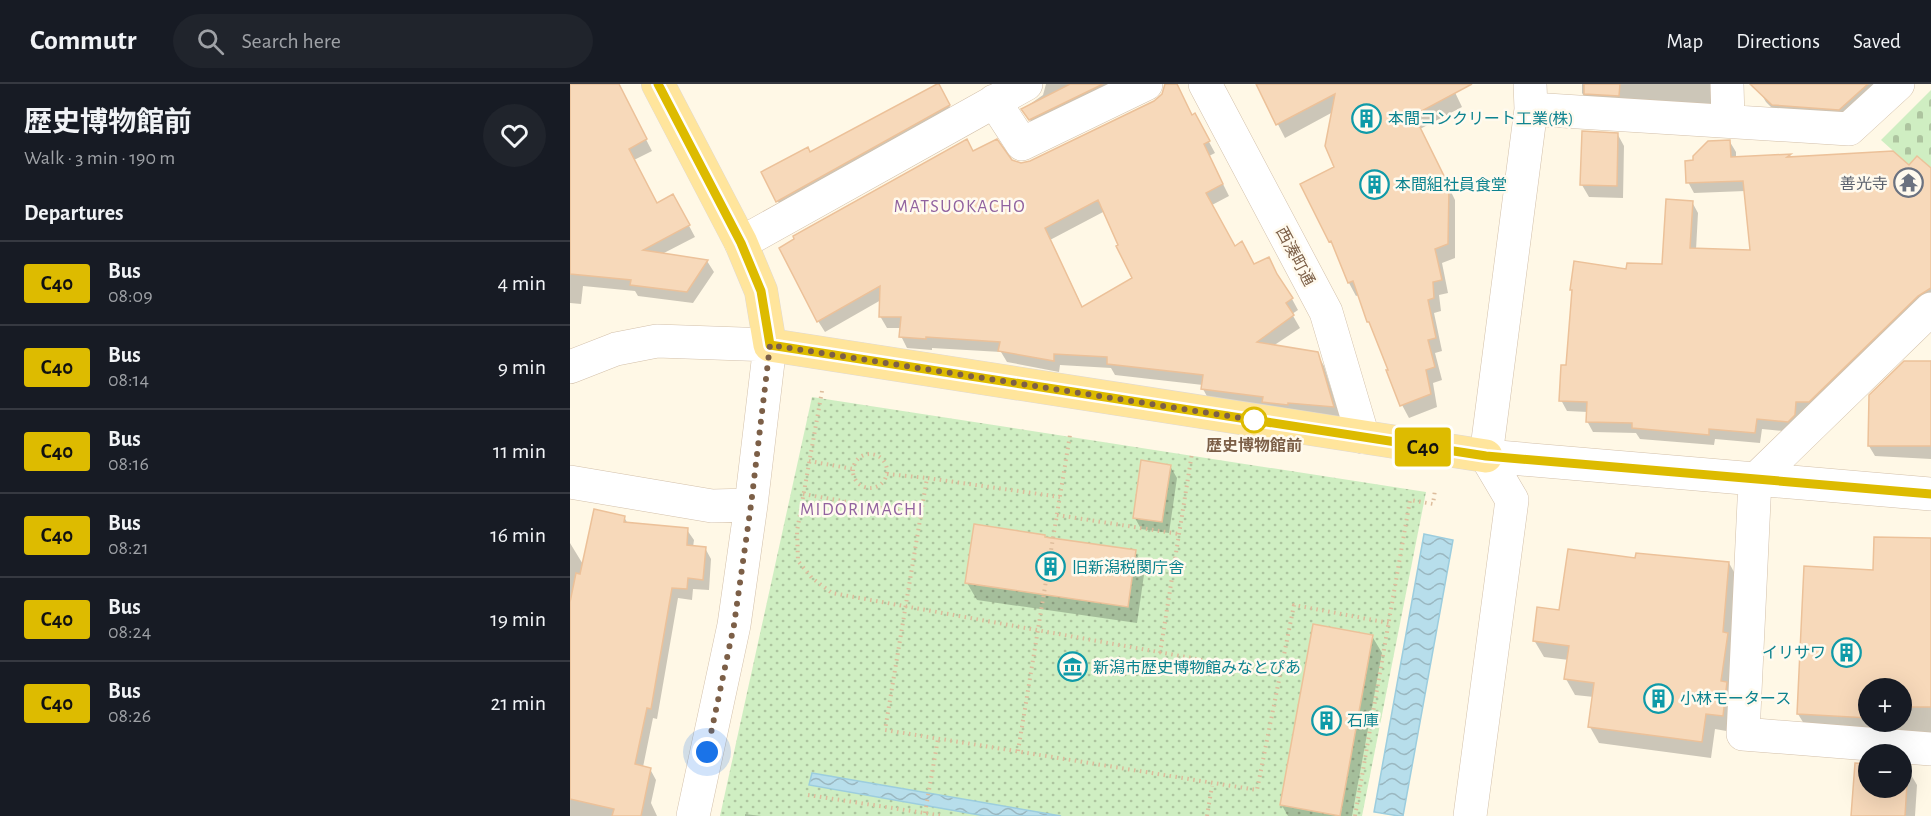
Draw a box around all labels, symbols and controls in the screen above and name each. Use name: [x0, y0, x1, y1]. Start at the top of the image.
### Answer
search box: [173, 14, 593, 68]
icon: search: [194, 25, 227, 58]
text: Commutr: [30, 27, 137, 55]
text: Search here: [242, 30, 341, 52]
text: Map: [1667, 31, 1703, 52]
text: Directions: [1736, 31, 1820, 52]
text: Saved: [1853, 31, 1901, 52]
building icon: 本間コンクリート工業(株): [1351, 102, 1383, 134]
button: heart: [483, 104, 546, 167]
text: 歴史博物館前: [24, 109, 192, 137]
place label: 本間コンクリート工業(株): [1388, 111, 1574, 127]
text: Walk · 3 min · 190 m: [24, 148, 175, 168]
temple icon: 善光寺: [1893, 167, 1925, 199]
building icon: 本間組社員食堂: [1358, 168, 1390, 200]
place label: 善光寺: [1840, 175, 1888, 192]
place label: 本間組社員食堂: [1395, 176, 1507, 193]
district label: MATSUOKACHO: [894, 198, 1026, 216]
text: Departures: [24, 202, 124, 224]
street label: 西湊町通: [1273, 224, 1318, 288]
text: Bus: [108, 260, 141, 282]
text: 4 min: [498, 272, 546, 294]
text: C40: [41, 273, 73, 294]
text: 08:09: [108, 286, 153, 306]
text: Bus: [108, 344, 141, 366]
text: 9 min: [498, 356, 546, 378]
text: C40: [41, 357, 73, 378]
text: 08:14: [108, 370, 149, 390]
marker: 歴史博物館前: [1241, 407, 1267, 433]
text: Bus: [108, 428, 141, 450]
line badge: C40: [1388, 428, 1458, 466]
place label: 歴史博物館前: [1206, 436, 1302, 454]
text: C40: [1407, 437, 1439, 458]
text: 11 min: [493, 440, 546, 462]
text: C40: [41, 441, 73, 462]
text: 08:16: [108, 454, 149, 474]
district label: MIDORIMACHI: [800, 501, 924, 519]
text: Bus: [108, 512, 141, 534]
text: 16 min: [490, 524, 546, 546]
text: C40: [41, 525, 73, 546]
text: 08:21: [108, 538, 149, 558]
building icon: 旧新潟税関庁舎: [1035, 551, 1067, 583]
place label: 旧新潟税関庁舎: [1072, 559, 1184, 576]
text: Bus: [108, 596, 141, 618]
text: 19 min: [490, 608, 546, 630]
text: C40: [41, 609, 73, 630]
text: 08:24: [108, 622, 151, 642]
building icon: イリサワ: [1831, 636, 1863, 668]
place label: イリサワ: [1762, 645, 1826, 661]
museum icon: 新潟市歴史博物館みなとぴあ: [1056, 651, 1088, 683]
place label: 新潟市歴史博物館みなとぴあ: [1093, 659, 1301, 676]
map controls: [1858, 678, 1912, 798]
button: +: [1858, 678, 1912, 732]
text: Bus: [108, 680, 141, 702]
building icon: 小林モータース: [1643, 682, 1675, 714]
place label: 小林モータース: [1680, 690, 1791, 707]
text: 21 min: [491, 692, 546, 714]
text: C40: [41, 693, 73, 714]
building icon: 石庫: [1310, 704, 1342, 736]
text: 08:26: [108, 706, 151, 726]
place label: 石庫: [1347, 713, 1379, 729]
your location: [692, 737, 722, 767]
button: −: [1858, 744, 1912, 798]

